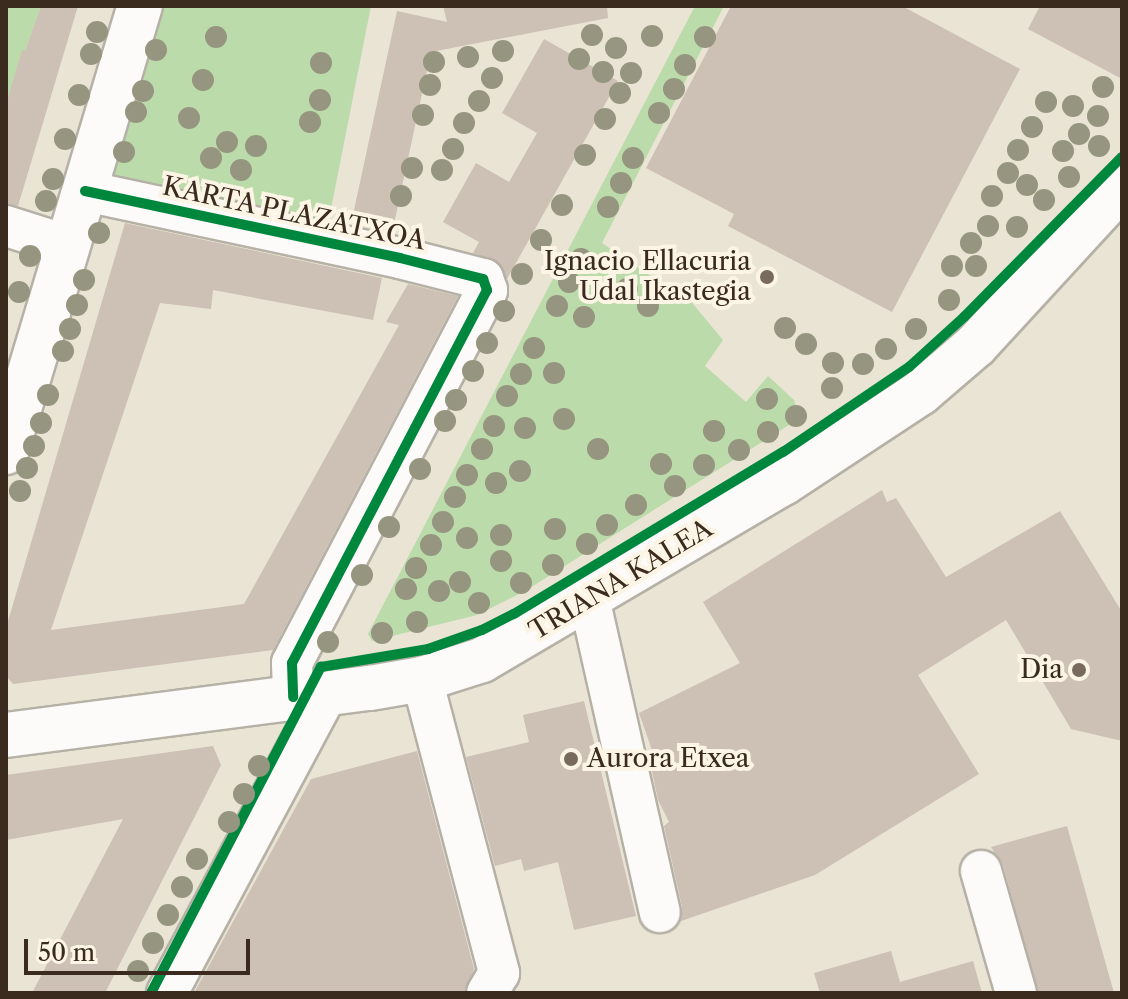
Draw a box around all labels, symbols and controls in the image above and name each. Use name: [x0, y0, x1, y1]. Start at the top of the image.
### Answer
street label: KARTA PLAZATXOA: [159, 171, 429, 257]
place label: Ignacio Ellacuria Udal Ikastegia: [544, 246, 751, 308]
marker: Ignacio Ellacuria Udal Ikastegia: [758, 268, 776, 286]
street label: TRIANA KALEA: [523, 513, 719, 647]
place label: Dia: [1020, 654, 1063, 686]
marker: Dia: [1070, 661, 1088, 679]
place label: Aurora Etxea: [587, 743, 750, 775]
marker: Aurora Etxea: [562, 750, 580, 768]
scale bar: [28, 923, 254, 973]
text: 50 m: [38, 938, 95, 967]

